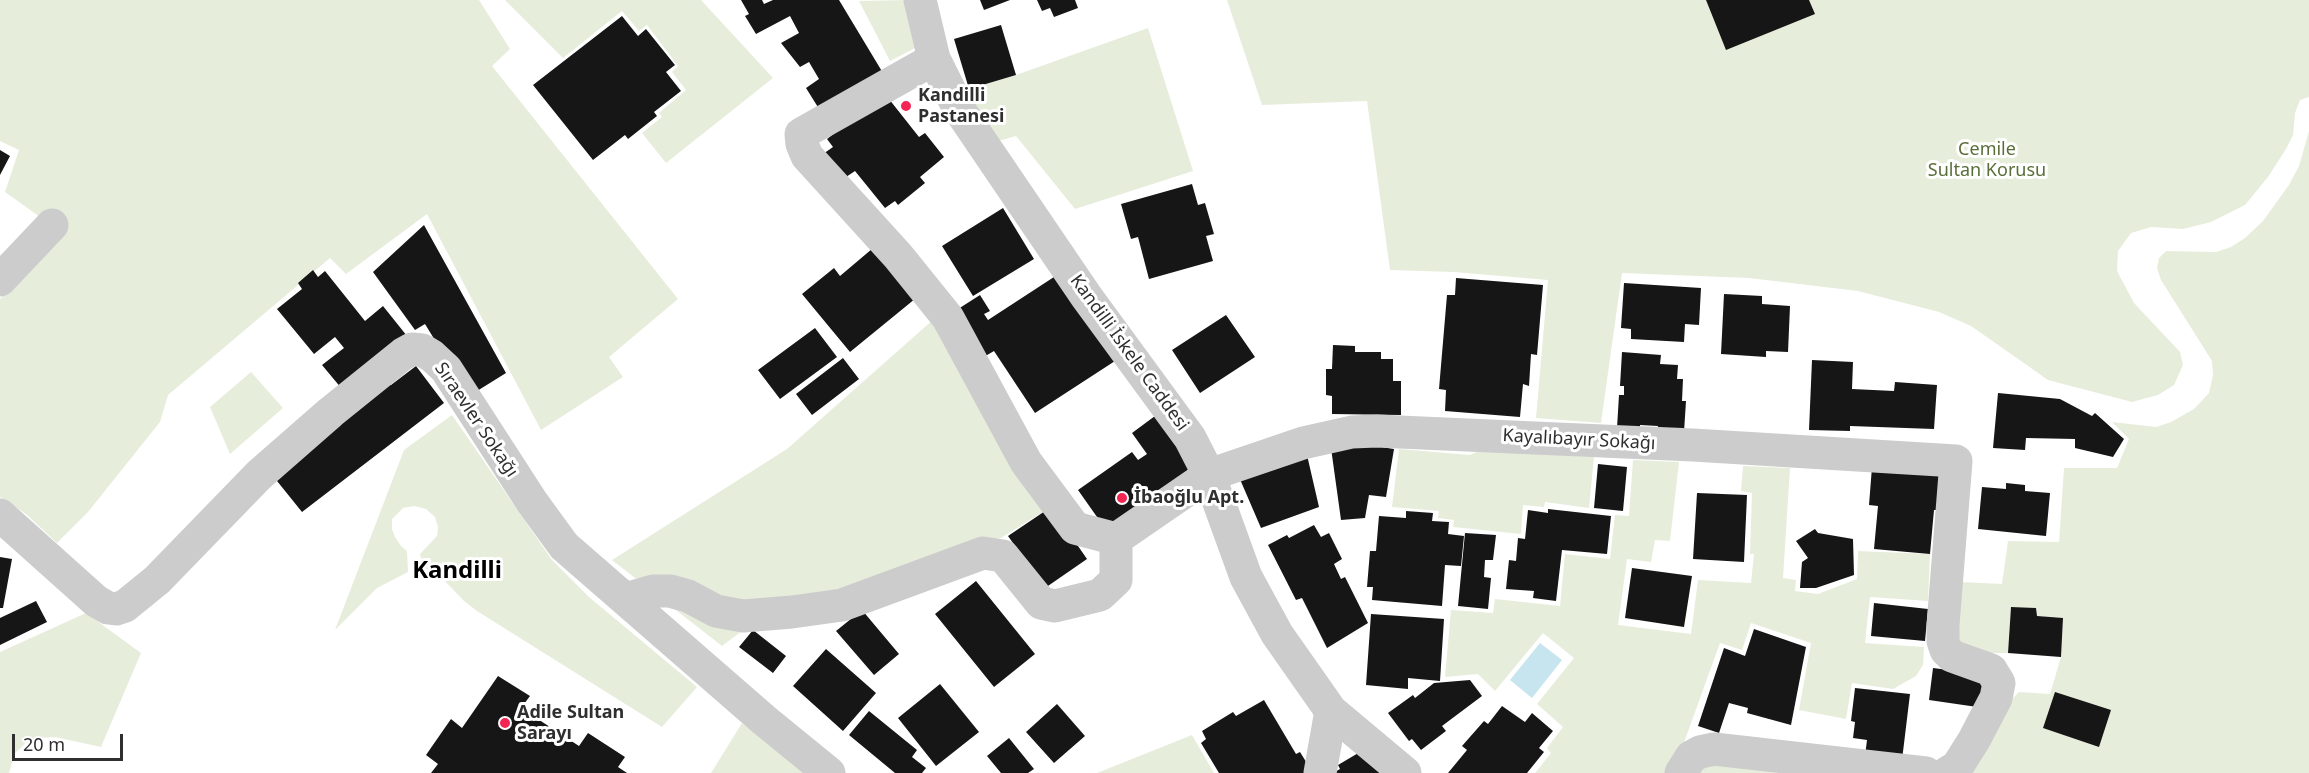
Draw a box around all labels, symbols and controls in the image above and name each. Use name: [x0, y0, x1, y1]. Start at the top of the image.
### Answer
place label: Kandilli Pastanesi: [918, 85, 1004, 128]
marker: Kandilli Pastanesi: [899, 99, 913, 113]
park label: Cemile Sultan Korusu: [1928, 139, 2046, 182]
street label: Kandilli İskele Caddesi: [1065, 271, 1193, 435]
street label: Sıraevler Sokağı: [430, 359, 522, 481]
street label: Kayalıbayır Sokağı: [1502, 425, 1656, 455]
place label: İbaoğlu Apt.: [1134, 487, 1244, 509]
marker: İbaoğlu Apt.: [1115, 491, 1129, 505]
district label: Kandilli: [412, 557, 502, 585]
place label: Adile Sultan Sarayı: [517, 702, 624, 744]
marker: Adile Sultan Sarayı: [498, 716, 512, 730]
scale bar: [15, 722, 126, 760]
text: 20 m: [23, 732, 65, 756]

